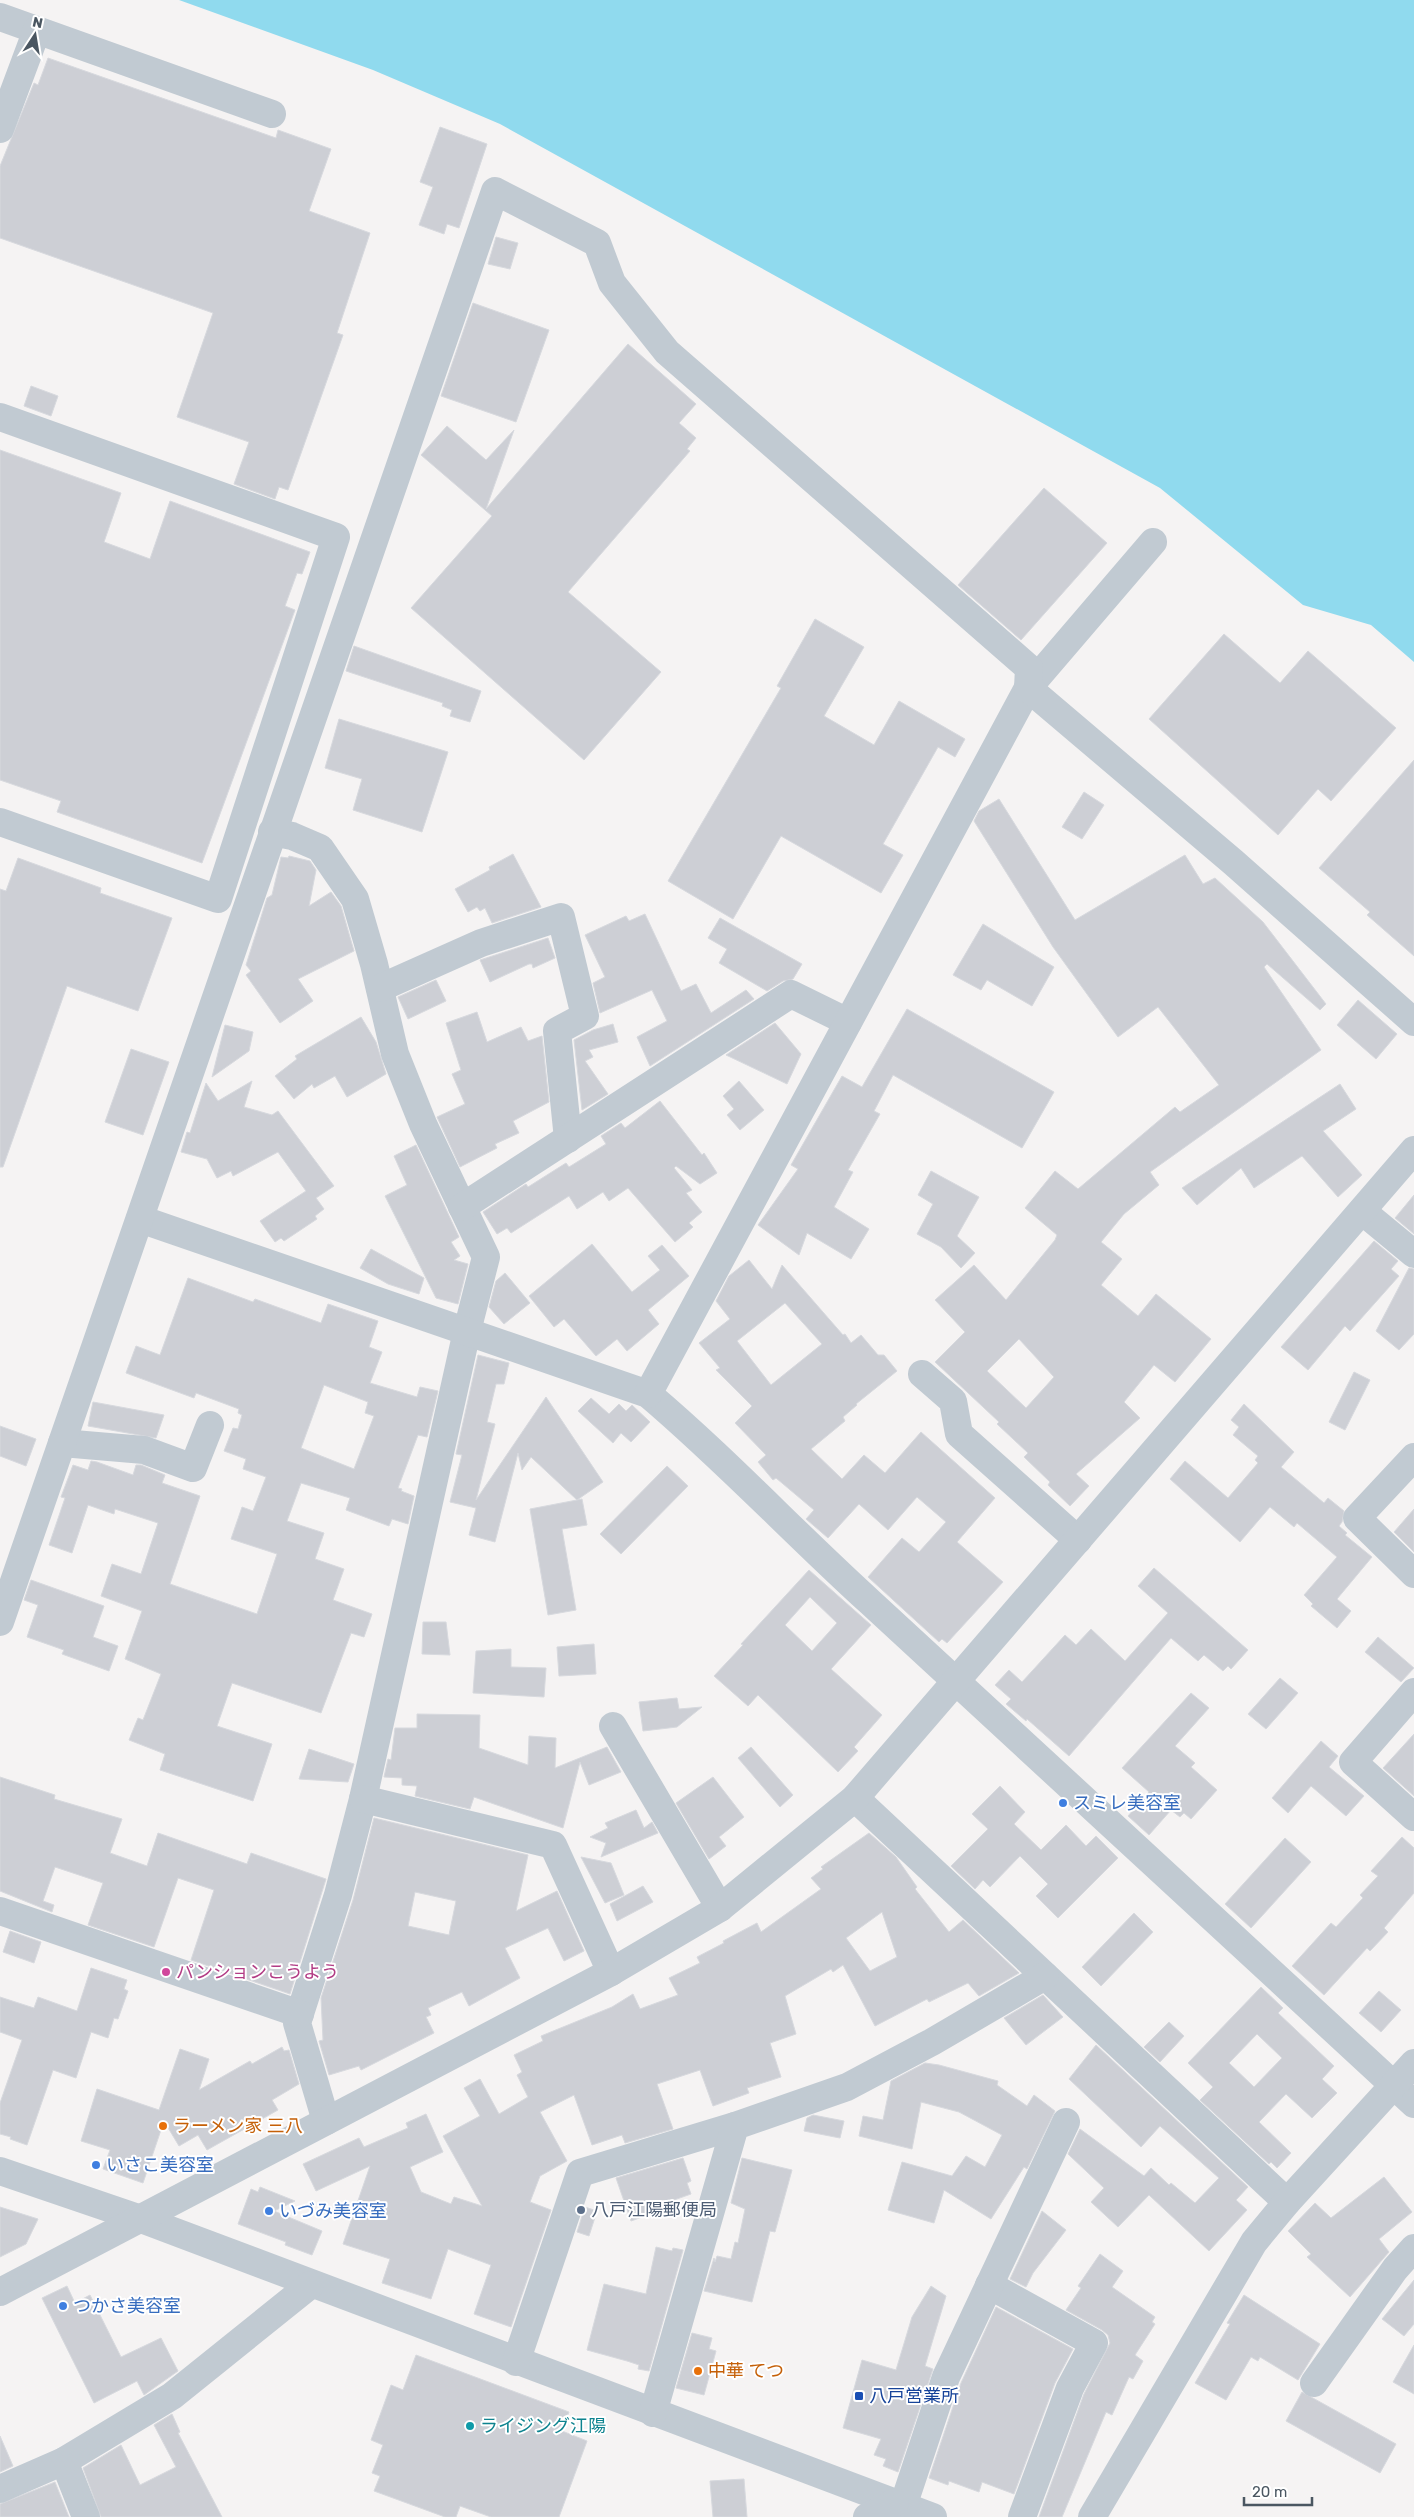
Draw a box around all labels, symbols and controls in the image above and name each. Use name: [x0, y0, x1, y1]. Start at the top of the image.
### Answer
north arrow: [10, 10, 60, 60]
text: N: [31, 13, 44, 32]
place label: スミレ美容室: [1073, 1792, 1181, 1814]
marker: スミレ美容室: [1057, 1797, 1069, 1809]
place label: パンションこうよう: [176, 1961, 339, 1983]
marker: パンションこうよう: [160, 1966, 172, 1978]
place label: ラーメン家 三八: [173, 2115, 303, 2137]
marker: ラーメン家 三八: [157, 2120, 169, 2132]
place label: いさこ美容室: [106, 2154, 214, 2176]
marker: いさこ美容室: [90, 2159, 102, 2171]
place label: 八戸江陽郵便局: [591, 2199, 717, 2221]
place label: いづみ美容室: [279, 2200, 387, 2222]
marker: 八戸江陽郵便局: [575, 2204, 587, 2216]
marker: いづみ美容室: [263, 2205, 275, 2217]
place label: つかさ美容室: [73, 2295, 181, 2317]
marker: つかさ美容室: [57, 2300, 69, 2312]
place label: 中華 てつ: [708, 2360, 784, 2382]
marker: 中華 てつ: [692, 2365, 704, 2377]
place label: 八戸営業所: [869, 2385, 959, 2407]
marker: 八戸営業所: [853, 2390, 865, 2402]
place label: ライジング江陽: [480, 2415, 606, 2437]
marker: ライジング江陽: [464, 2420, 476, 2432]
scale bar: [1244, 2474, 1312, 2506]
text: 20 m: [1252, 2483, 1287, 2501]

